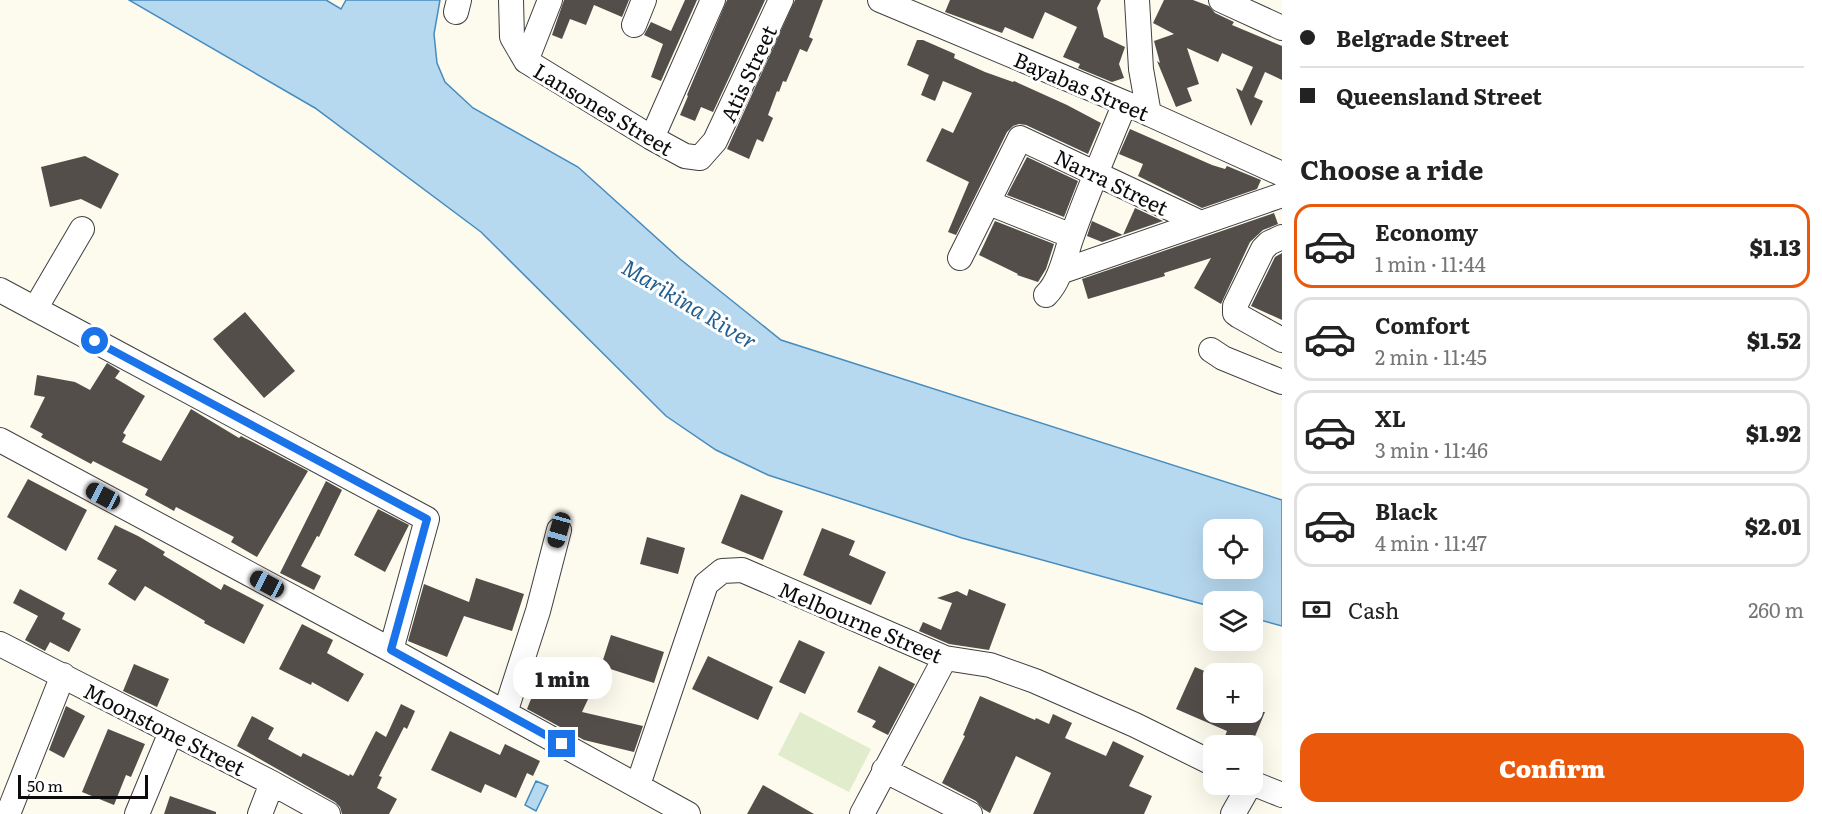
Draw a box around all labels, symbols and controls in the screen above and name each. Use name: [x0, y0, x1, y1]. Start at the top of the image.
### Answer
street label: Atis Street: [711, 19, 783, 127]
text: Belgrade Street: [1336, 21, 1509, 54]
street label: Bayabas Street: [1010, 43, 1155, 128]
street label: Lansones Street: [528, 54, 680, 162]
text: Queensland Street: [1336, 79, 1542, 112]
street label: Narra Street: [1050, 140, 1175, 222]
text: Choose a ride: [1300, 148, 1483, 188]
text: Economy: [1375, 215, 1478, 248]
icon: car: [1303, 219, 1357, 273]
text: $1.13: [1749, 230, 1801, 263]
text: 1 min · 11:44: [1375, 248, 1486, 278]
water label: Marikina River: [616, 250, 764, 356]
text: Comfort: [1375, 308, 1470, 341]
icon: car: [1303, 312, 1357, 366]
text: $1.52: [1747, 323, 1801, 356]
route start: [81, 327, 108, 354]
text: 2 min · 11:45: [1375, 341, 1487, 371]
text: XL: [1375, 401, 1406, 434]
icon: car: [1303, 405, 1357, 459]
text: $1.92: [1746, 416, 1801, 449]
text: 3 min · 11:46: [1375, 434, 1488, 464]
car: [83, 480, 123, 512]
text: Black: [1375, 494, 1437, 527]
icon: car: [1303, 498, 1357, 552]
text: $2.01: [1745, 509, 1801, 542]
car: [545, 510, 573, 550]
map controls: [1203, 519, 1263, 795]
button: locate: [1203, 519, 1263, 579]
text: 4 min · 11:47: [1375, 527, 1487, 557]
car: [247, 568, 287, 600]
street label: Melbourne Street: [774, 572, 948, 670]
button: layers: [1203, 591, 1263, 651]
icon: cash: [1300, 593, 1333, 626]
text: Cash: [1348, 593, 1399, 626]
text: 260 m: [1748, 594, 1804, 624]
callout: 1 min: [512, 657, 612, 699]
text: 1 min: [535, 663, 590, 693]
button: +: [1203, 663, 1263, 723]
street label: Moonstone Street: [79, 674, 252, 782]
route end: [548, 730, 575, 757]
button: Confirm: [1300, 733, 1804, 802]
button: −: [1203, 735, 1263, 795]
scale bar: [18, 772, 148, 800]
text: 50 m: [27, 773, 63, 797]

